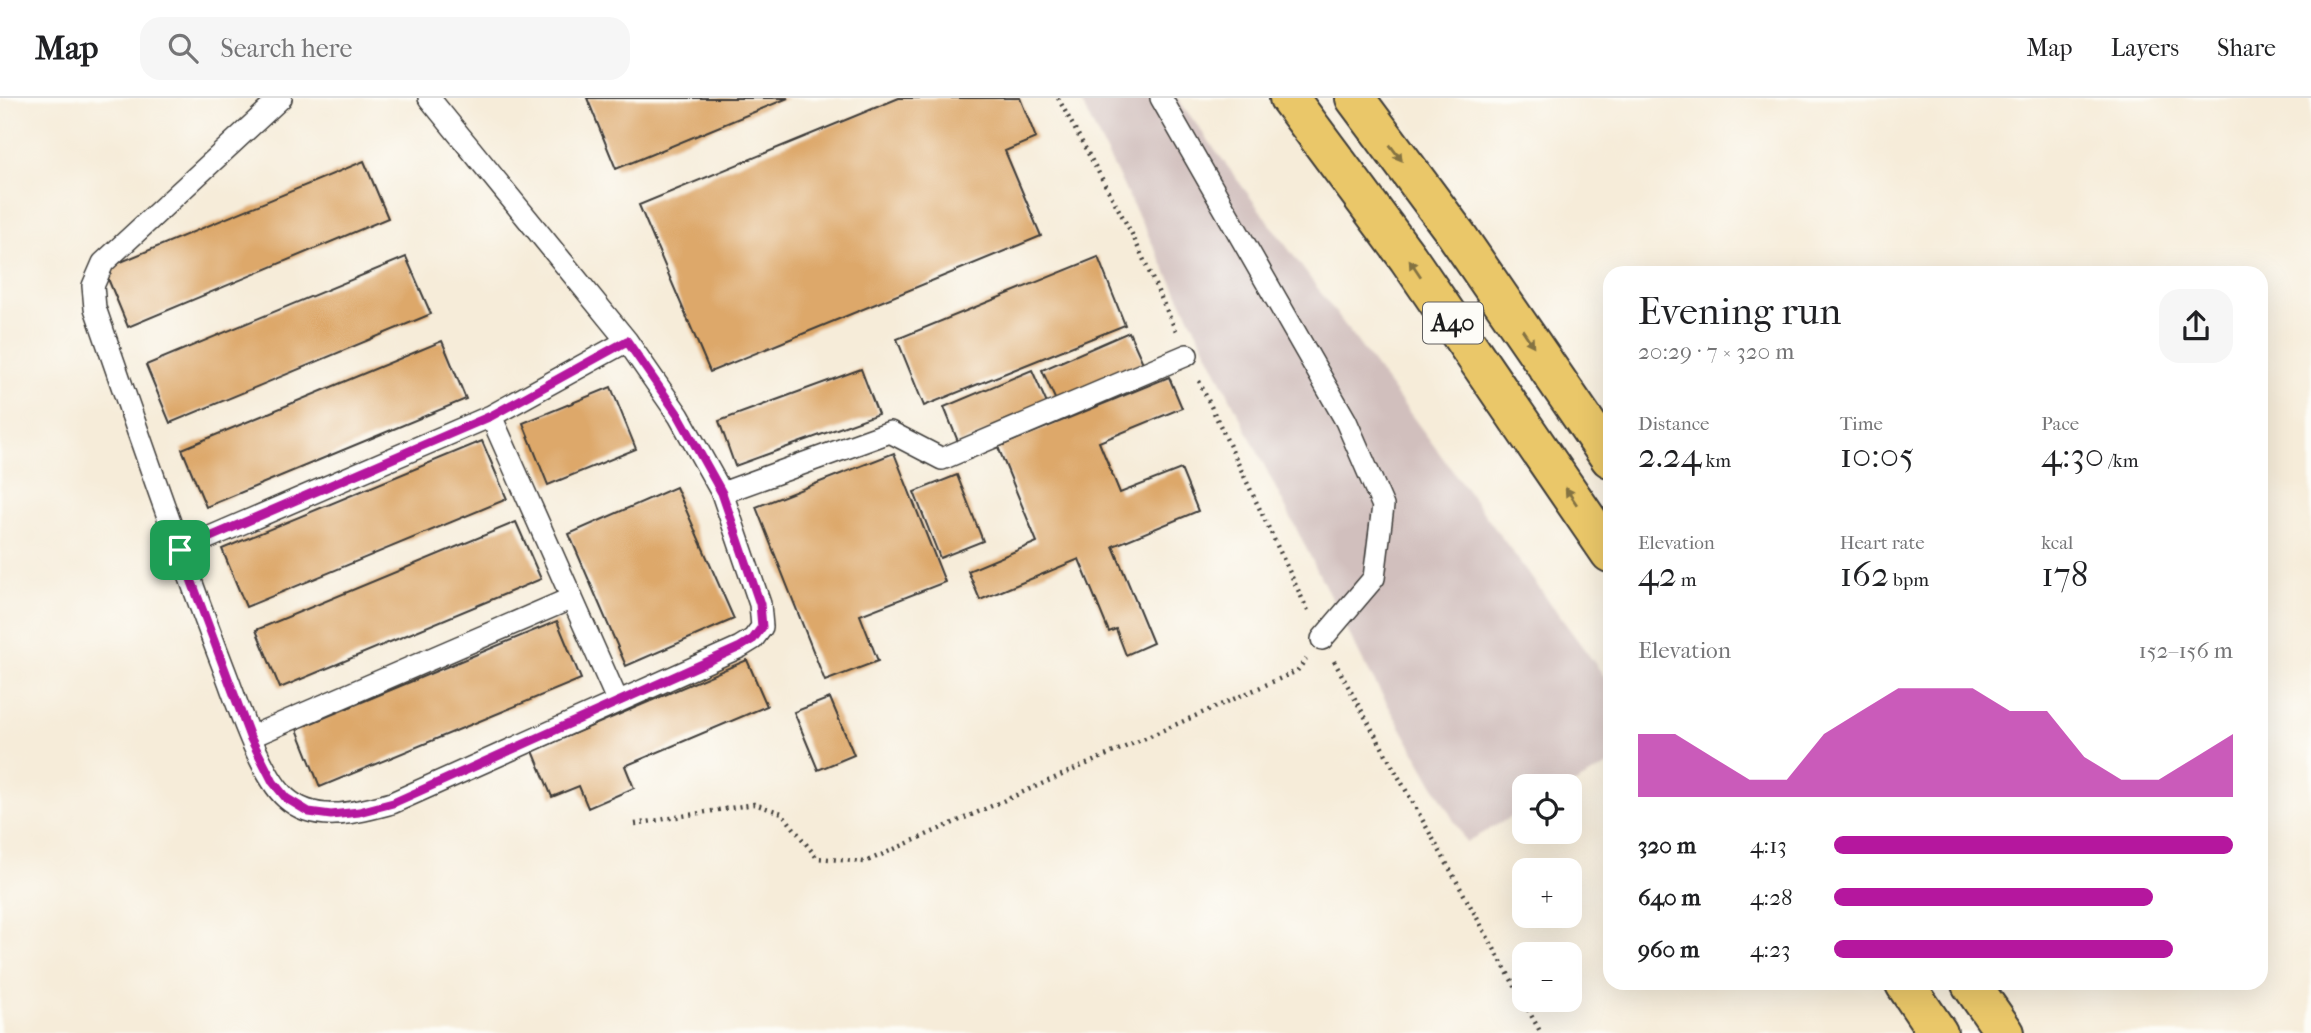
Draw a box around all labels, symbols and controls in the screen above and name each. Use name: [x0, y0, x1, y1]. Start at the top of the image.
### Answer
search box: [140, 17, 630, 80]
text: Map: [35, 29, 98, 68]
icon: search: [164, 29, 202, 67]
text: Search here: [220, 33, 352, 64]
text: Map: [2027, 34, 2073, 62]
text: Layers: [2111, 34, 2179, 62]
text: Share: [2217, 34, 2276, 62]
one-way arrow: [1389, 144, 1403, 162]
one-way arrow: [1408, 259, 1422, 277]
text: Evening run: [1638, 289, 1841, 334]
button: share: [2159, 289, 2233, 363]
road number: A40: [1423, 303, 1483, 344]
one-way arrow: [1521, 329, 1535, 347]
text: 20:29 · 7 × 320 m: [1638, 338, 1794, 365]
text: Distance: [1638, 413, 1709, 435]
text: Time: [1840, 413, 1883, 435]
text: Pace: [2041, 413, 2079, 435]
text: 2.24: [1638, 435, 1701, 476]
text: 10:05: [1840, 435, 1914, 476]
text: 4:30: [2041, 435, 2104, 476]
text: km: [1701, 450, 1731, 472]
text: /km: [2104, 450, 2138, 472]
one-way arrow: [1565, 486, 1578, 506]
pin: [150, 520, 210, 580]
icon: arrive: [161, 531, 199, 569]
text: Elevation: [1638, 532, 1715, 554]
text: Heart rate: [1840, 532, 1925, 554]
text: kcal: [2041, 532, 2073, 554]
text: 42: [1638, 554, 1677, 595]
text: 162: [1840, 554, 1889, 595]
text: 178: [2041, 554, 2088, 595]
text: m: [1677, 569, 1697, 591]
text: bpm: [1889, 569, 1929, 591]
text: Elevation: [1638, 637, 1731, 664]
text: 152–156 m: [2139, 637, 2233, 664]
map controls: [1512, 774, 1582, 1012]
button: locate: [1512, 774, 1582, 844]
text: 320 m: [1638, 832, 1696, 859]
text: 4:13: [1750, 832, 1787, 859]
button: +: [1512, 858, 1582, 928]
text: 640 m: [1638, 884, 1701, 911]
text: 4:28: [1750, 884, 1793, 911]
text: 960 m: [1638, 936, 1699, 963]
text: 4:23: [1750, 936, 1790, 963]
button: −: [1512, 942, 1582, 1012]

